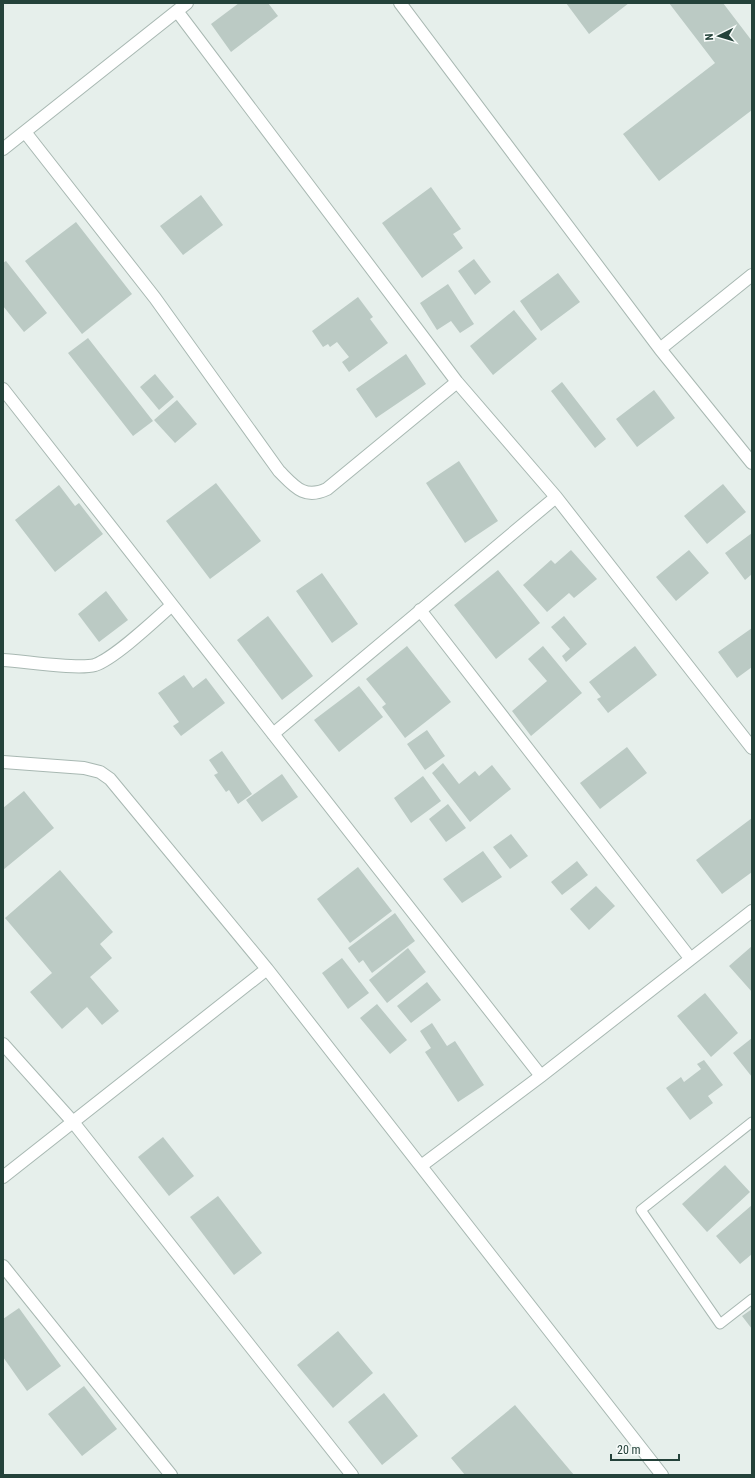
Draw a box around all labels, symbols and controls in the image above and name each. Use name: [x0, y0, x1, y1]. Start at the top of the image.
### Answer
north arrow: [699, 16, 739, 56]
text: N: [703, 33, 716, 41]
scale bar: [611, 1436, 679, 1462]
text: 20 m: [617, 1443, 641, 1457]

